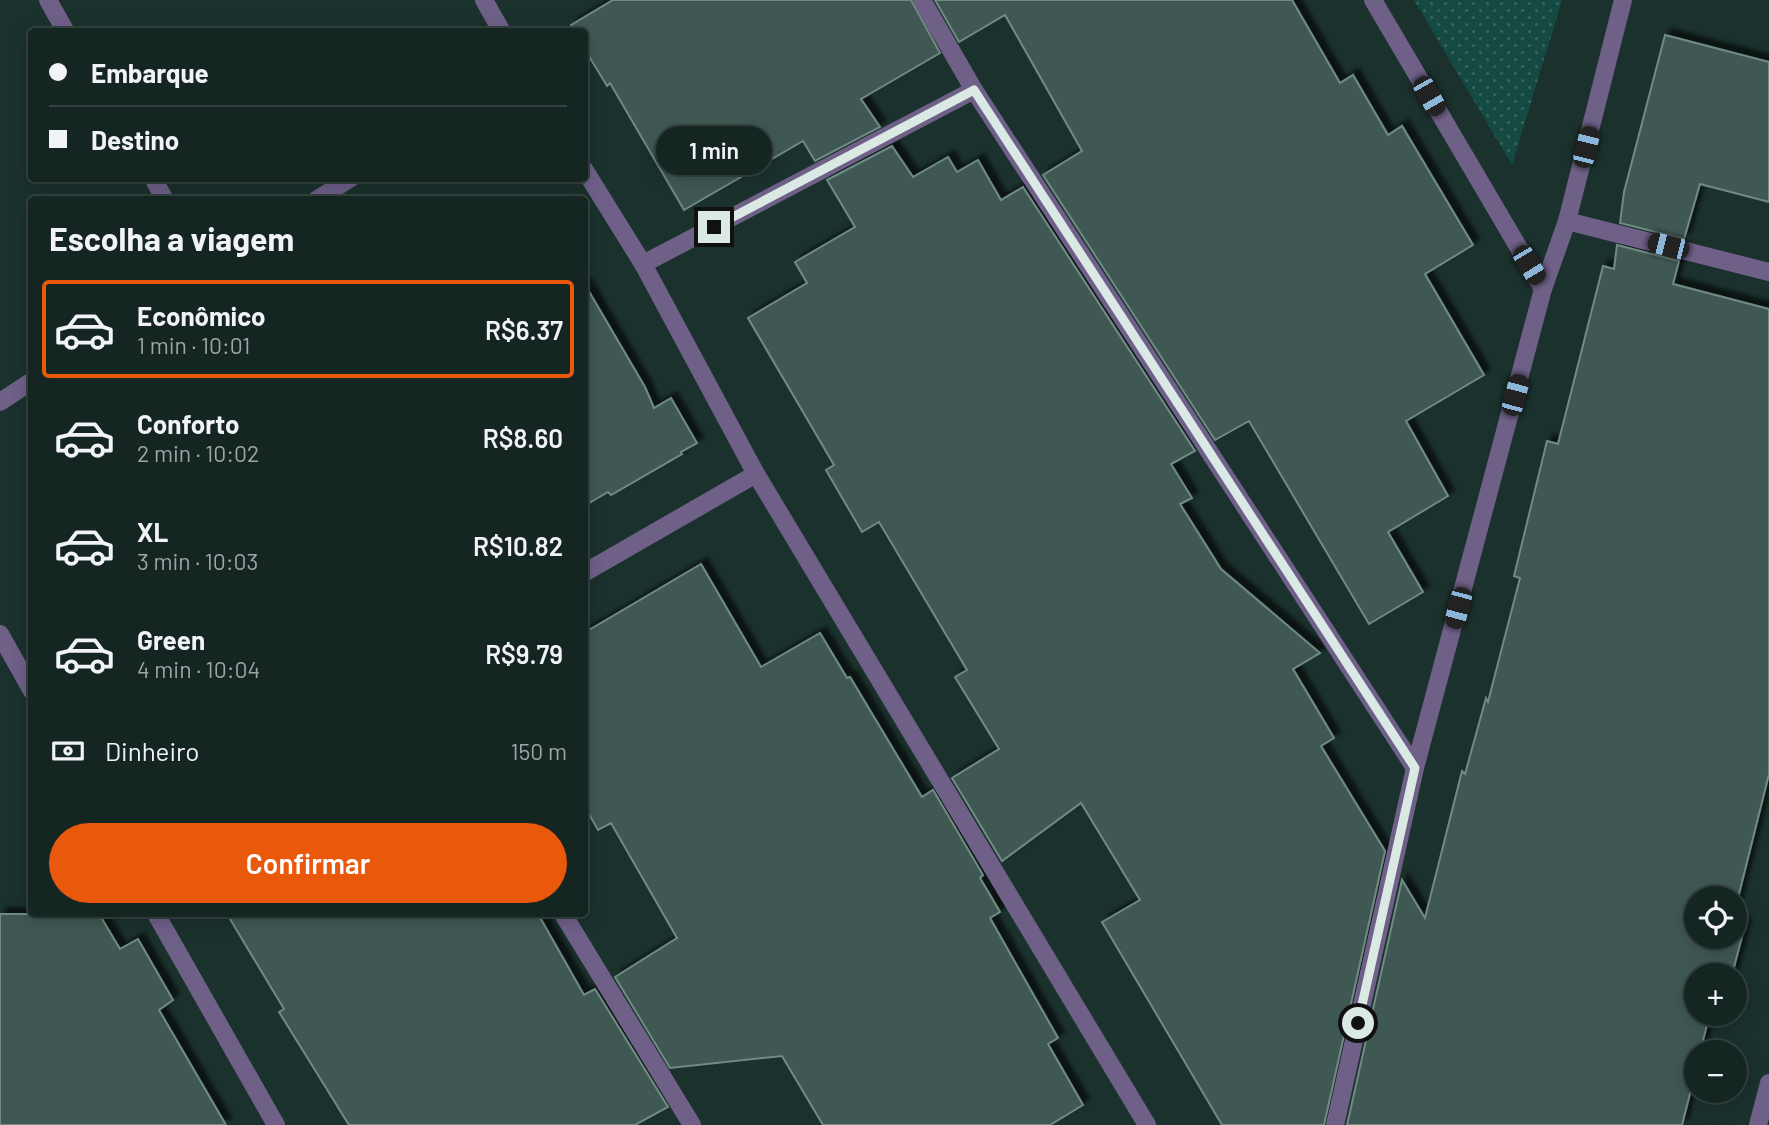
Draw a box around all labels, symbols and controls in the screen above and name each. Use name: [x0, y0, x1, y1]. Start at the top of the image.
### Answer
text: Embarque: [91, 57, 209, 88]
car: [1410, 73, 1449, 119]
text: Destino: [91, 124, 179, 155]
car: [1571, 124, 1602, 170]
callout: 1 min: [656, 126, 772, 174]
text: 1 min: [689, 136, 739, 164]
route end: [698, 211, 730, 243]
text: Escolha a viagem: [49, 219, 294, 257]
car: [1646, 231, 1691, 261]
car: [1510, 242, 1549, 288]
icon: car: [53, 298, 116, 361]
text: Econômico: [137, 300, 266, 331]
text: R$6.37: [485, 314, 563, 345]
text: 1 min · 10:01: [137, 331, 250, 359]
car: [1500, 372, 1531, 418]
icon: car: [53, 406, 116, 469]
text: Conforto: [137, 408, 240, 439]
text: R$8.60: [483, 422, 563, 453]
text: 2 min · 10:02: [137, 439, 259, 467]
icon: car: [53, 514, 116, 577]
text: XL: [137, 516, 168, 547]
text: R$10.82: [473, 530, 563, 561]
text: 3 min · 10:03: [137, 547, 258, 575]
car: [1443, 585, 1474, 631]
icon: car: [53, 622, 116, 685]
text: Green: [137, 624, 205, 655]
text: R$9.79: [485, 638, 563, 669]
text: 4 min · 10:04: [137, 655, 260, 683]
icon: cash: [49, 732, 87, 770]
text: Dinheiro: [105, 735, 200, 766]
text: 150 m: [511, 737, 567, 765]
button: Confirmar: [49, 823, 567, 903]
map controls: [1684, 886, 1747, 1103]
button: locate: [1684, 886, 1747, 949]
button: +: [1684, 963, 1747, 1026]
route start: [1342, 1007, 1374, 1039]
button: −: [1684, 1040, 1747, 1103]

